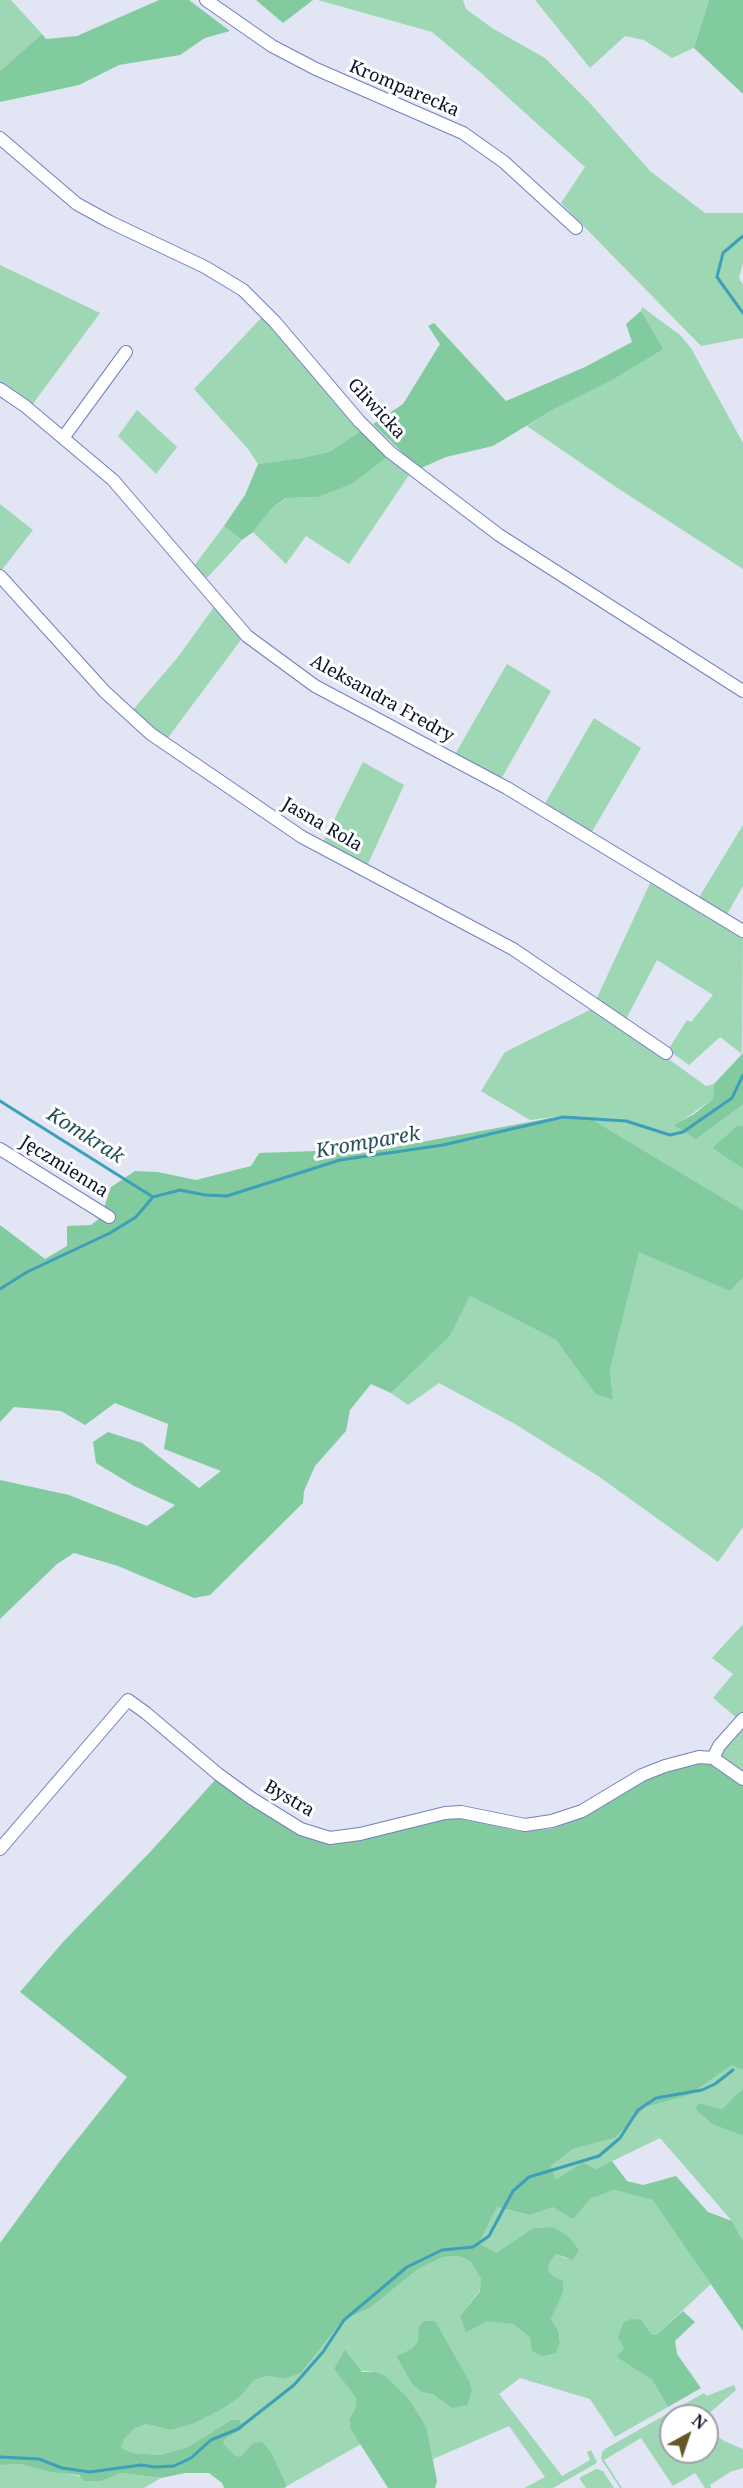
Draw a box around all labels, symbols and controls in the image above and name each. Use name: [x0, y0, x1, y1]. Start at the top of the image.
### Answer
street label: Kromparecka: [346, 56, 462, 122]
street label: Gliwicka: [343, 374, 409, 444]
street label: Aleksandra Fredry: [306, 651, 458, 747]
street label: Jasna Rola: [278, 793, 366, 857]
water label: Komkrak: [42, 1103, 128, 1169]
water label: Kromparek: [314, 1122, 422, 1164]
street label: Jęczmienna: [16, 1131, 112, 1203]
street label: Bystra: [260, 1776, 318, 1822]
north arrow: [659, 2404, 719, 2464]
text: N: [687, 2409, 711, 2434]

